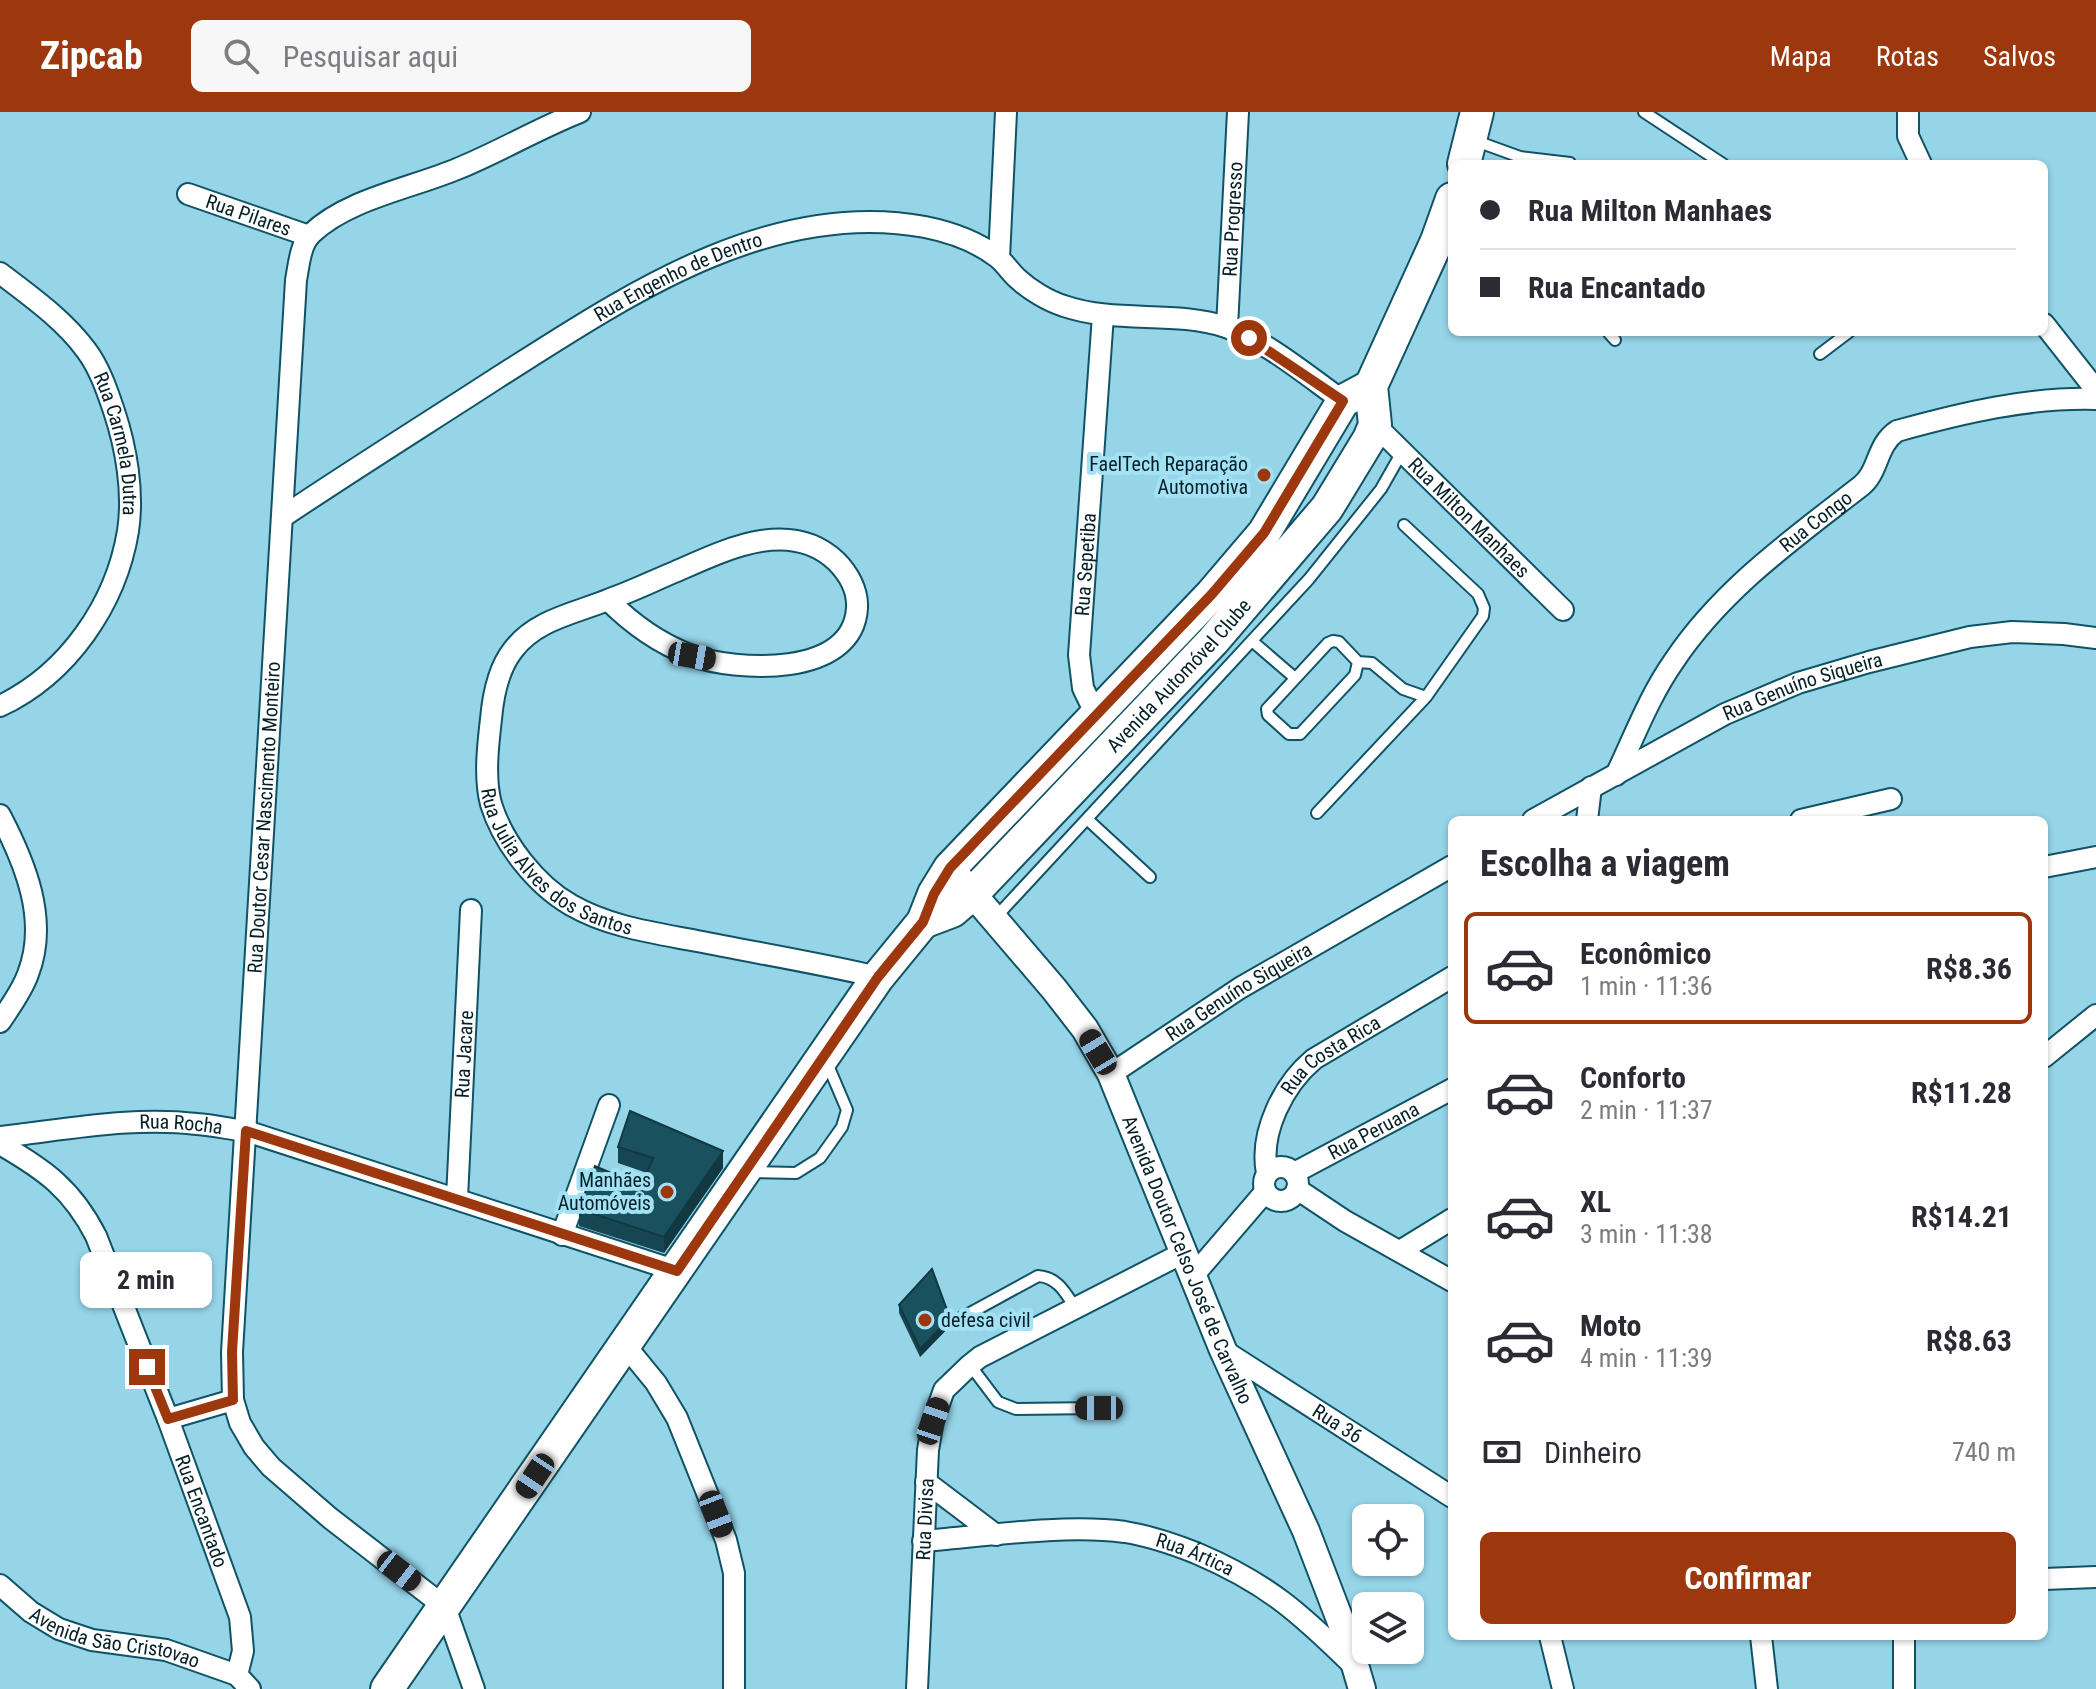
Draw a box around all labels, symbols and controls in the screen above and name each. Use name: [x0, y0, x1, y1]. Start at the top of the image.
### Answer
search box: [191, 20, 751, 92]
text: Zipcab: [40, 34, 143, 78]
icon: search: [219, 34, 263, 78]
text: Pesquisar aqui: [283, 39, 458, 74]
text: Mapa: [1770, 40, 1832, 73]
text: Rotas: [1876, 40, 1939, 73]
text: Salvos: [1983, 40, 2056, 73]
street label: Rua Progresso: [1218, 161, 1247, 277]
street label: Rua Pilares: [203, 189, 294, 241]
text: Rua Milton Manhaes: [1528, 193, 1772, 228]
street label: Rua Engenho de Dentro: [589, 227, 765, 327]
text: Rua Encantado: [1528, 270, 1706, 305]
route start: [1231, 320, 1267, 356]
street label: Rua Carmela Dutra: [89, 368, 142, 516]
place label: FaelTech Reparação Automotiva: [1089, 452, 1248, 499]
street label: Rua Milton Manhaes: [1403, 453, 1535, 583]
marker: FaelTech Reparação Automotiva: [1255, 466, 1273, 484]
street label: Rua Congo: [1775, 485, 1857, 557]
street label: Rua Sepetiba: [1070, 512, 1101, 617]
street label: Avenida Automóvel Clube: [1101, 594, 1256, 757]
car: [666, 640, 718, 672]
street label: Rua Genuíno Siqueira: [1719, 647, 1885, 726]
street label: Rua Doutor Cesar Nascimento Monteiro: [243, 661, 285, 974]
street label: Rua Julia Alves dos Santos: [476, 786, 635, 940]
text: Escolha a viagem: [1480, 843, 1730, 885]
icon: car: [1484, 932, 1556, 1004]
text: Econômico: [1580, 936, 1711, 971]
street label: Rua Genuíno Siqueira: [1161, 937, 1316, 1046]
text: R$8.36: [1926, 951, 2012, 986]
text: 1 min · 11:36: [1580, 971, 1713, 1001]
street label: Rua Jacare: [450, 1010, 478, 1099]
street label: Rua Costa Rica: [1275, 1010, 1385, 1099]
car: [1075, 1025, 1121, 1079]
icon: car: [1484, 1056, 1556, 1128]
text: Conforto: [1580, 1060, 1686, 1095]
text: R$11.28: [1911, 1075, 2012, 1110]
text: 2 min · 11:37: [1580, 1095, 1713, 1125]
street label: Rua Peruana: [1324, 1097, 1423, 1165]
street label: Rua Rocha: [139, 1110, 225, 1139]
street label: Avenida Doutor Celso José de Carvalho: [1117, 1112, 1258, 1408]
place label: Manhães Automóveis: [558, 1168, 651, 1215]
icon: car: [1484, 1180, 1556, 1252]
marker: Manhães Automóveis: [658, 1183, 676, 1201]
text: XL: [1580, 1184, 1611, 1219]
text: R$14.21: [1911, 1199, 2012, 1234]
text: 3 min · 11:38: [1580, 1219, 1713, 1249]
callout: 2 min: [81, 1251, 213, 1307]
text: 2 min: [117, 1265, 175, 1295]
icon: car: [1484, 1304, 1556, 1376]
place label: defesa civil: [941, 1308, 1031, 1332]
text: Moto: [1580, 1308, 1641, 1343]
marker: defesa civil: [916, 1311, 934, 1329]
text: R$8.63: [1926, 1323, 2012, 1358]
text: 4 min · 11:39: [1580, 1343, 1713, 1373]
route end: [129, 1349, 165, 1385]
car: [914, 1394, 952, 1448]
car: [1075, 1396, 1123, 1420]
street label: Rua 36: [1308, 1399, 1367, 1448]
icon: cash: [1480, 1430, 1524, 1474]
text: Dinheiro: [1544, 1435, 1642, 1470]
text: 740 m: [1952, 1437, 2016, 1467]
car: [512, 1449, 558, 1503]
street label: Rua Encantado: [170, 1452, 233, 1571]
street label: Rua Divisa: [911, 1477, 939, 1561]
car: [696, 1487, 736, 1541]
map controls: [1352, 1504, 1424, 1664]
button: locate: [1352, 1504, 1424, 1576]
street label: Rua Ártica: [1153, 1528, 1238, 1581]
button: Confirmar: [1480, 1532, 2016, 1624]
car: [373, 1547, 425, 1595]
button: layers: [1352, 1592, 1424, 1664]
street label: Avenida Sāo Cristovao: [25, 1602, 203, 1673]

